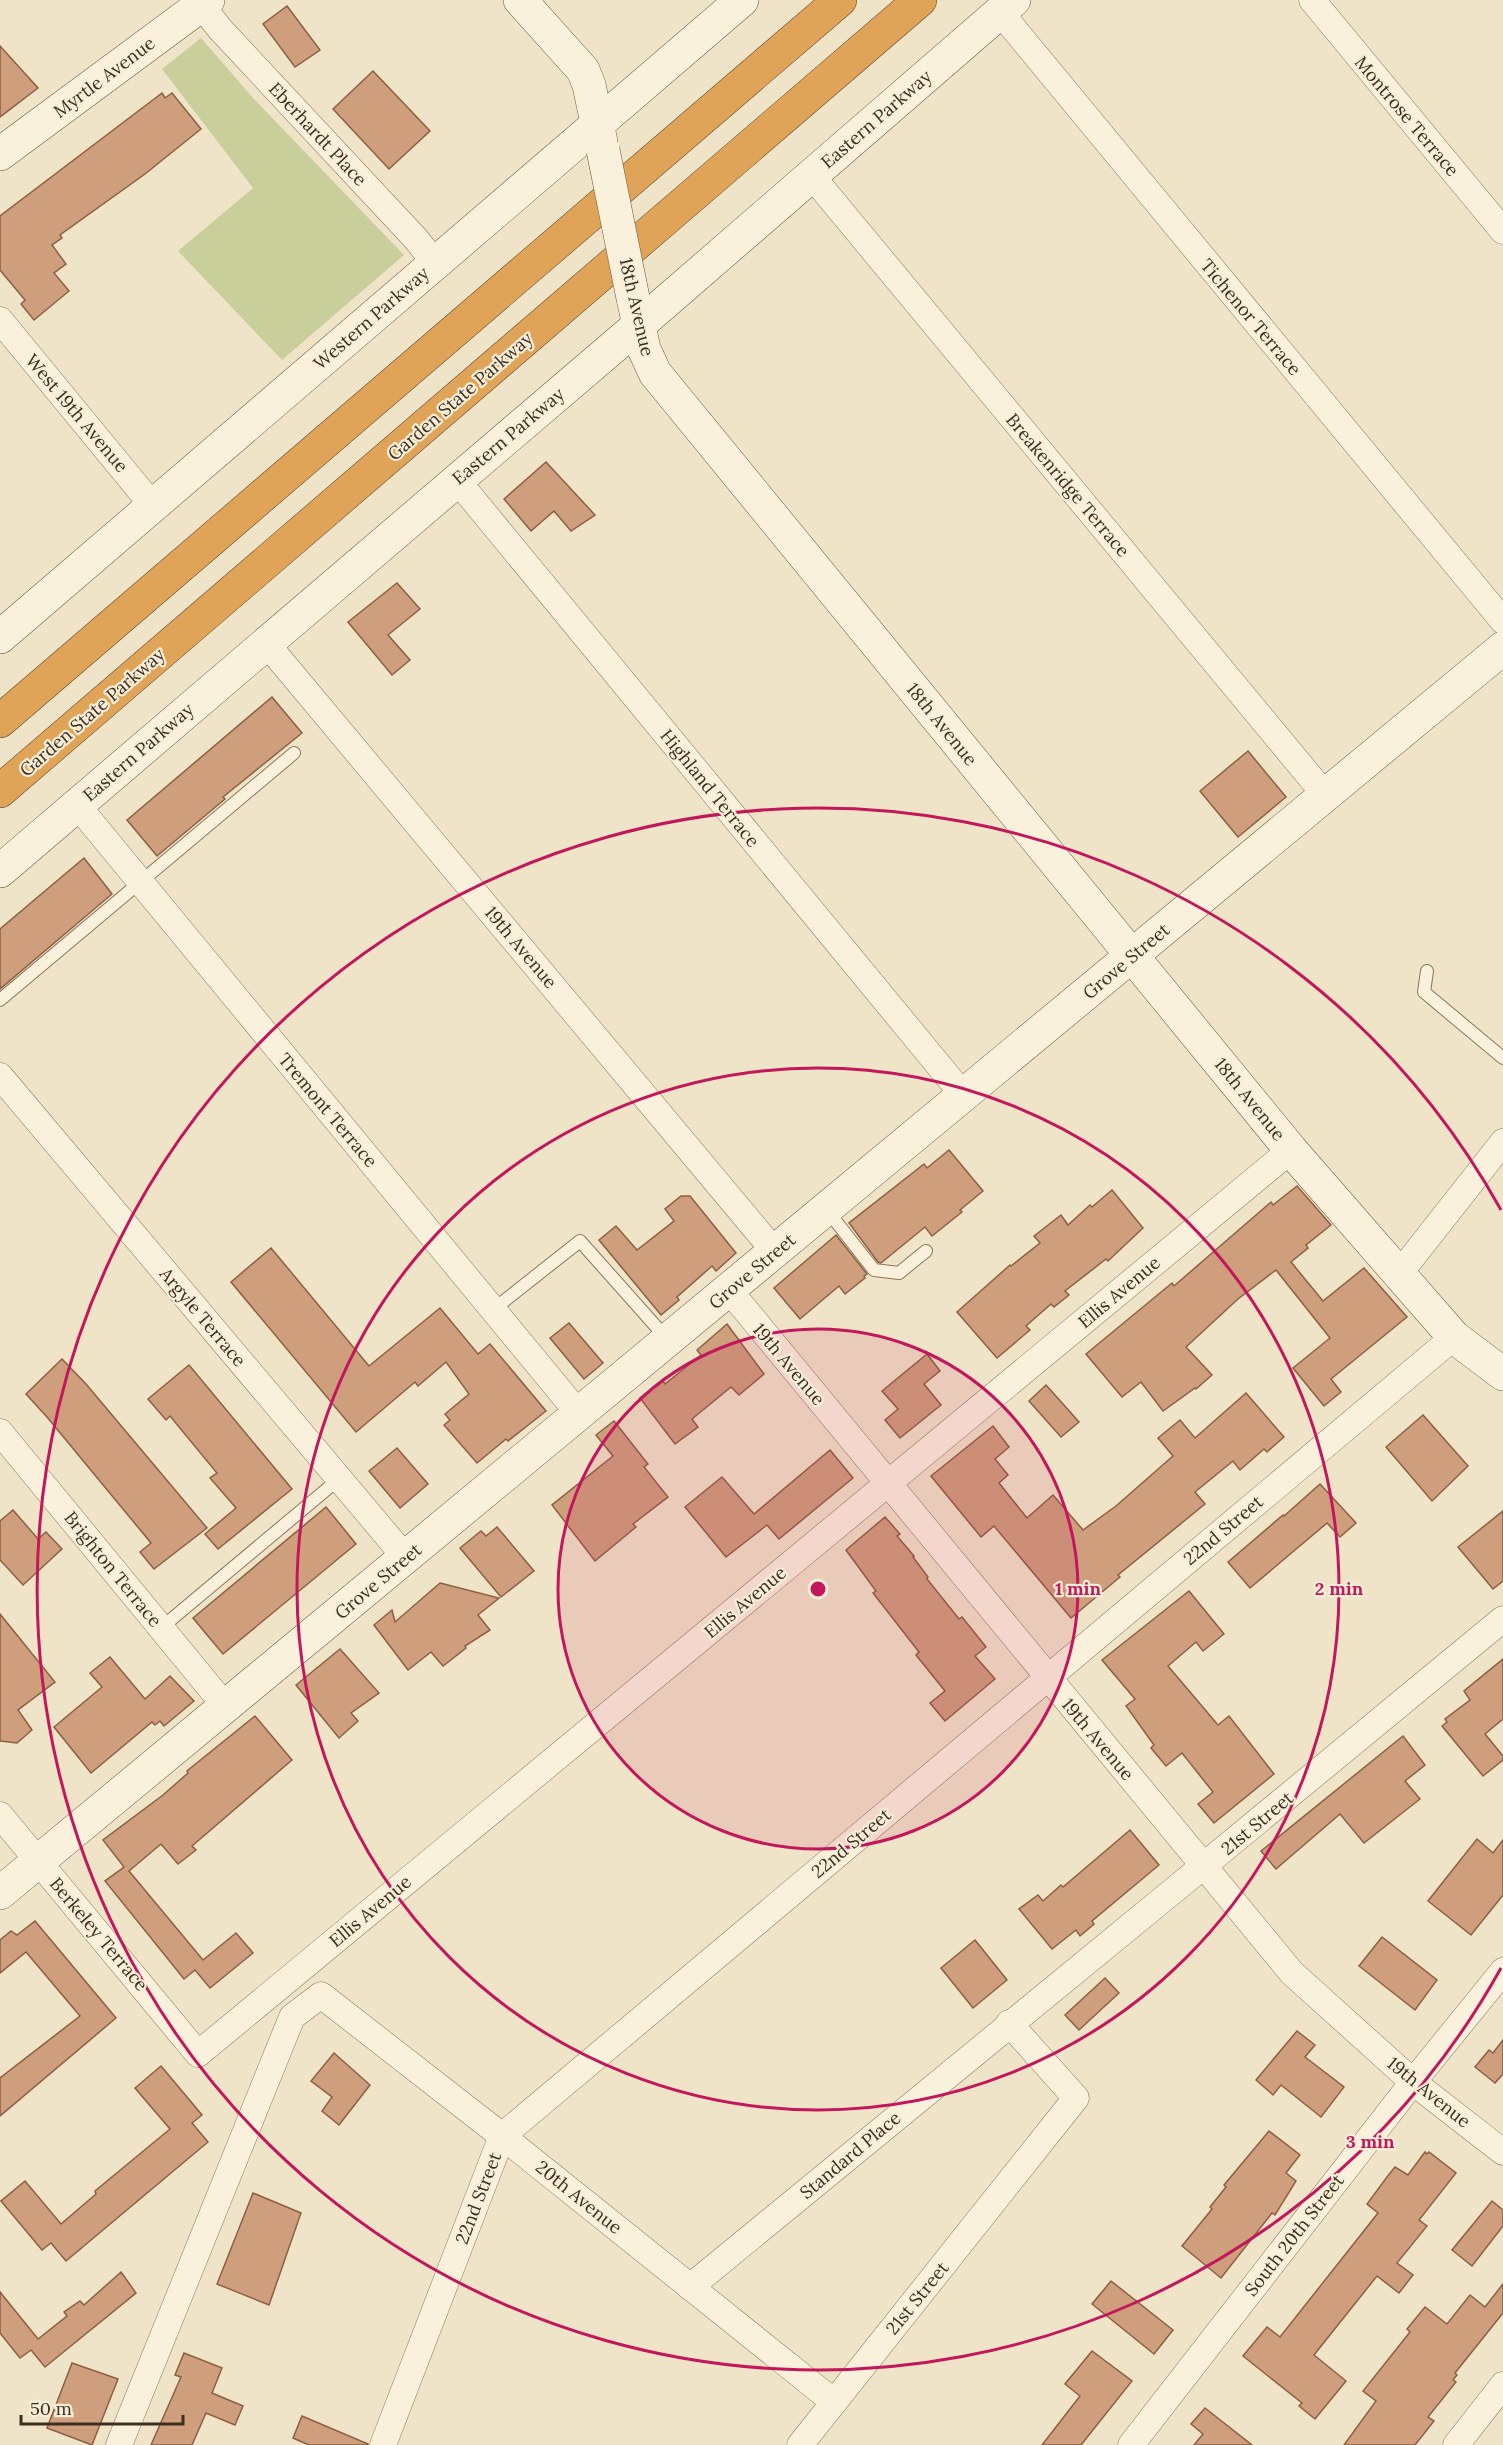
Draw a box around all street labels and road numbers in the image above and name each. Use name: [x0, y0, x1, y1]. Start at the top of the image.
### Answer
street label: Myrtle Avenue: [49, 31, 159, 123]
street label: Montrose Terrace: [1350, 51, 1464, 181]
street label: Eastern Parkway: [816, 64, 936, 173]
street label: Eberhardt Place: [264, 77, 372, 191]
street label: Tichenor Terrace: [1196, 254, 1307, 380]
street label: 18th Avenue: [615, 256, 660, 359]
street label: Western Parkway: [308, 261, 434, 374]
street label: Garden State Parkway: [383, 326, 538, 465]
street label: West 19th Avenue: [21, 349, 133, 477]
street label: Eastern Parkway: [447, 382, 569, 490]
street label: Breakenridge Terrace: [1001, 409, 1135, 562]
street label: Garden State Parkway: [15, 642, 170, 781]
street label: 18th Avenue: [902, 678, 983, 770]
street label: Eastern Parkway: [78, 697, 198, 806]
street label: Highland Terrace: [655, 724, 765, 852]
street label: 19th Avenue: [480, 901, 562, 993]
street label: Grove Street: [1078, 918, 1174, 1004]
street label: Tremont Terrace: [274, 1048, 383, 1172]
street label: 18th Avenue: [1210, 1053, 1291, 1145]
street label: Grove Street: [704, 1228, 800, 1314]
street label: Ellis Avenue: [1073, 1251, 1165, 1333]
street label: Argyle Terrace: [154, 1262, 251, 1371]
street label: 19th Avenue: [748, 1318, 830, 1410]
street label: 22nd Street: [1179, 1490, 1267, 1570]
street label: Brighton Terrace: [59, 1506, 167, 1632]
street label: Grove Street: [330, 1538, 426, 1624]
street label: Ellis Avenue: [699, 1561, 791, 1643]
street label: 19th Avenue: [1057, 1693, 1139, 1785]
street label: 21st Street: [1216, 1786, 1298, 1860]
street label: 22nd Street: [807, 1803, 895, 1883]
street label: Ellis Avenue: [324, 1870, 416, 1952]
street label: Berkeley Terrace: [45, 1873, 153, 1996]
street label: 19th Avenue: [1383, 2051, 1475, 2133]
street label: Standard Place: [795, 2106, 905, 2204]
street label: 22nd Street: [450, 2149, 506, 2247]
street label: 20th Avenue: [531, 2155, 627, 2239]
street label: South 20th Street: [1239, 2169, 1349, 2301]
street label: 21st Street: [881, 2257, 953, 2339]

